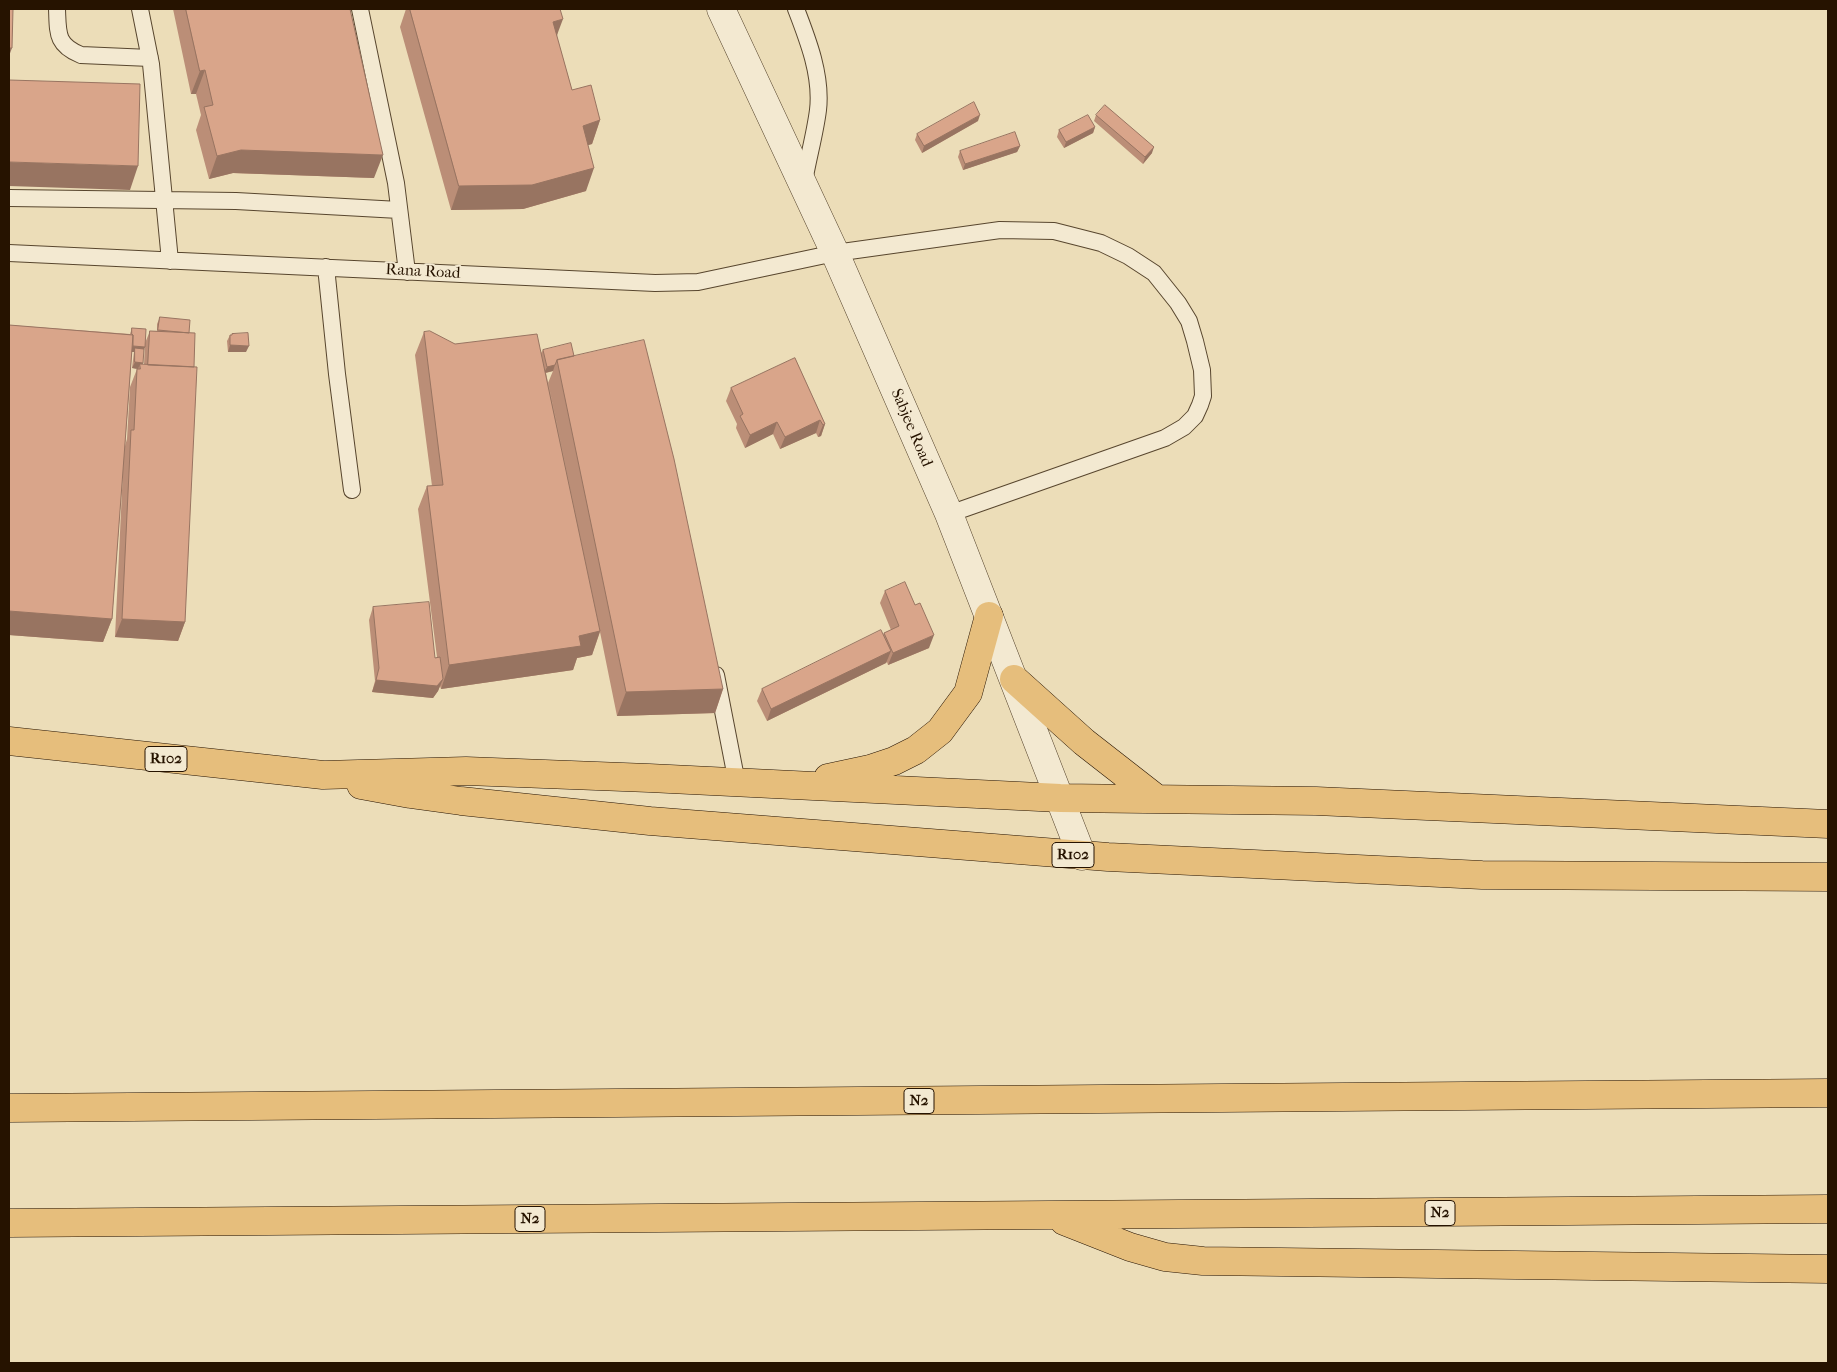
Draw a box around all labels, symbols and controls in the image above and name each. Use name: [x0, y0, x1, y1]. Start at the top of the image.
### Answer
street label: Rana Road: [385, 260, 461, 284]
street label: Sabjee Road: [886, 386, 936, 470]
road number: R102: [145, 746, 187, 772]
road number: R102: [1052, 842, 1094, 868]
road number: N2: [904, 1088, 934, 1114]
road number: N2: [1425, 1200, 1455, 1226]
road number: N2: [515, 1206, 545, 1232]

